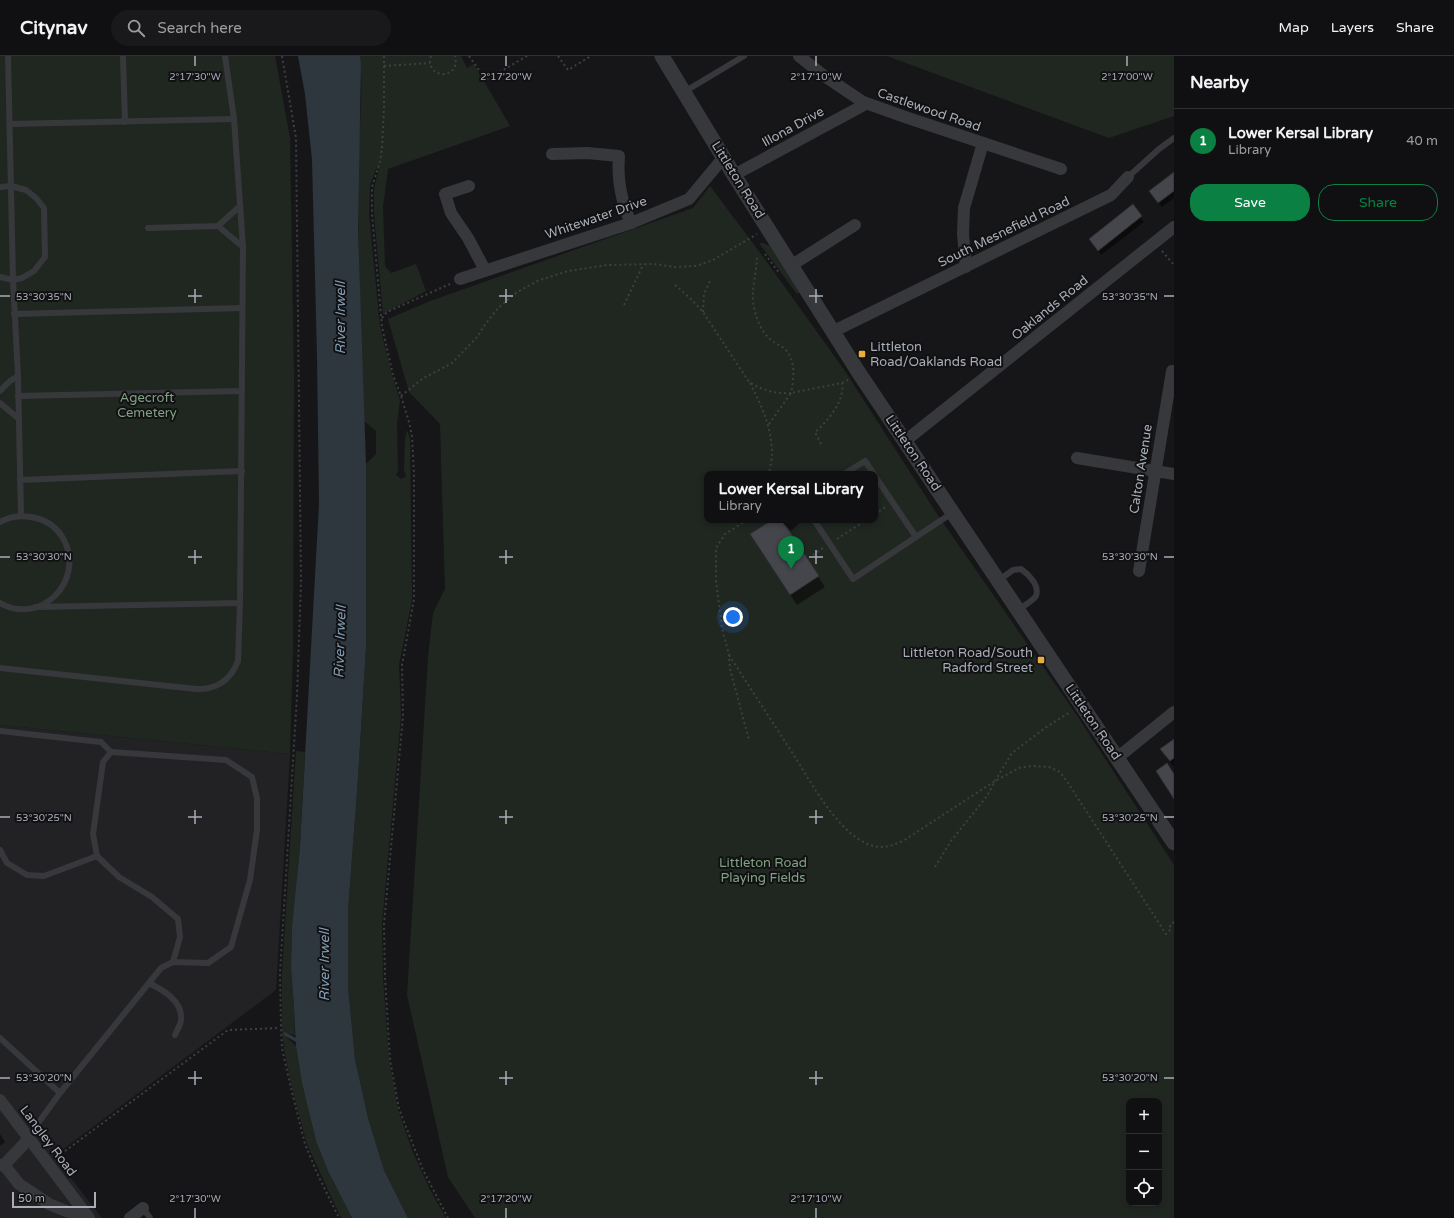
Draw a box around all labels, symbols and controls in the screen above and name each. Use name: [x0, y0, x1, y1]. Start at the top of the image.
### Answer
search box: [111, 10, 391, 46]
text: Citynav: [20, 17, 87, 39]
icon: search: [125, 17, 147, 39]
text: Search here: [157, 19, 242, 37]
text: Map: [1279, 19, 1309, 36]
text: Layers: [1331, 19, 1374, 36]
text: Share: [1396, 19, 1434, 36]
text: 2°17'30"W: [169, 71, 221, 83]
text: 2°17'20"W: [480, 71, 532, 83]
text: 2°17'10"W: [790, 71, 842, 83]
text: 2°17'00"W: [1101, 71, 1153, 83]
text: Nearby: [1190, 72, 1249, 93]
street label: Castlewood Road: [875, 85, 983, 135]
street label: Illona Drive: [759, 103, 827, 151]
text: Lower Kersal Library: [1228, 124, 1373, 142]
text: 1: [1199, 133, 1207, 149]
text: 40 m: [1406, 133, 1438, 149]
street label: Littleton Road: [708, 138, 768, 222]
text: Library: [1228, 142, 1271, 158]
button: Save: [1190, 184, 1310, 221]
button: Share: [1318, 184, 1438, 221]
street label: Whitewater Drive: [543, 193, 649, 243]
street label: South Mesnefield Road: [936, 193, 1072, 271]
street label: Oaklands Road: [1009, 272, 1091, 344]
water label: River Irwell: [332, 280, 349, 354]
text: 53°30'35"N: [16, 291, 72, 303]
text: 53°30'35"N: [1102, 291, 1158, 303]
place label: Littleton Road/Oaklands Road: [870, 339, 1002, 370]
marker: Littleton Road/Oaklands Road: [857, 349, 867, 359]
park label: Agecroft Cemetery: [117, 390, 177, 421]
street label: Littleton Road: [882, 412, 944, 494]
street label: Calton Avenue: [1126, 423, 1156, 515]
popup: [704, 471, 878, 523]
text: Lower Kersal Library: [719, 480, 863, 498]
text: Library: [719, 498, 762, 514]
pin: 1: [778, 536, 804, 569]
text: 53°30'30"N: [16, 551, 72, 563]
text: 53°30'30"N: [1102, 551, 1158, 563]
water label: River Irwell: [330, 604, 350, 679]
your location: [723, 607, 743, 627]
place label: Littleton Road/South Radford Street: [903, 645, 1033, 676]
marker: Littleton Road/South Radford Street: [1036, 655, 1046, 665]
street label: Littleton Road: [1062, 681, 1124, 763]
text: 53°30'25"N: [16, 812, 72, 824]
text: 53°30'25"N: [1102, 812, 1158, 824]
park label: Littleton Road Playing Fields: [719, 855, 807, 886]
water label: River Irwell: [316, 927, 333, 1001]
text: 53°30'20"N: [16, 1072, 72, 1084]
text: 53°30'20"N: [1102, 1072, 1158, 1084]
map controls: [1126, 1098, 1162, 1206]
button: +: [1126, 1098, 1162, 1134]
street label: Langley Road: [16, 1102, 80, 1180]
button: −: [1126, 1134, 1162, 1170]
button: locate: [1126, 1170, 1162, 1206]
scale bar: [12, 1190, 96, 1209]
text: 50 m: [18, 1192, 45, 1205]
text: 2°17'30"W: [169, 1193, 221, 1205]
text: 2°17'20"W: [480, 1193, 532, 1205]
text: 2°17'10"W: [790, 1193, 842, 1205]

